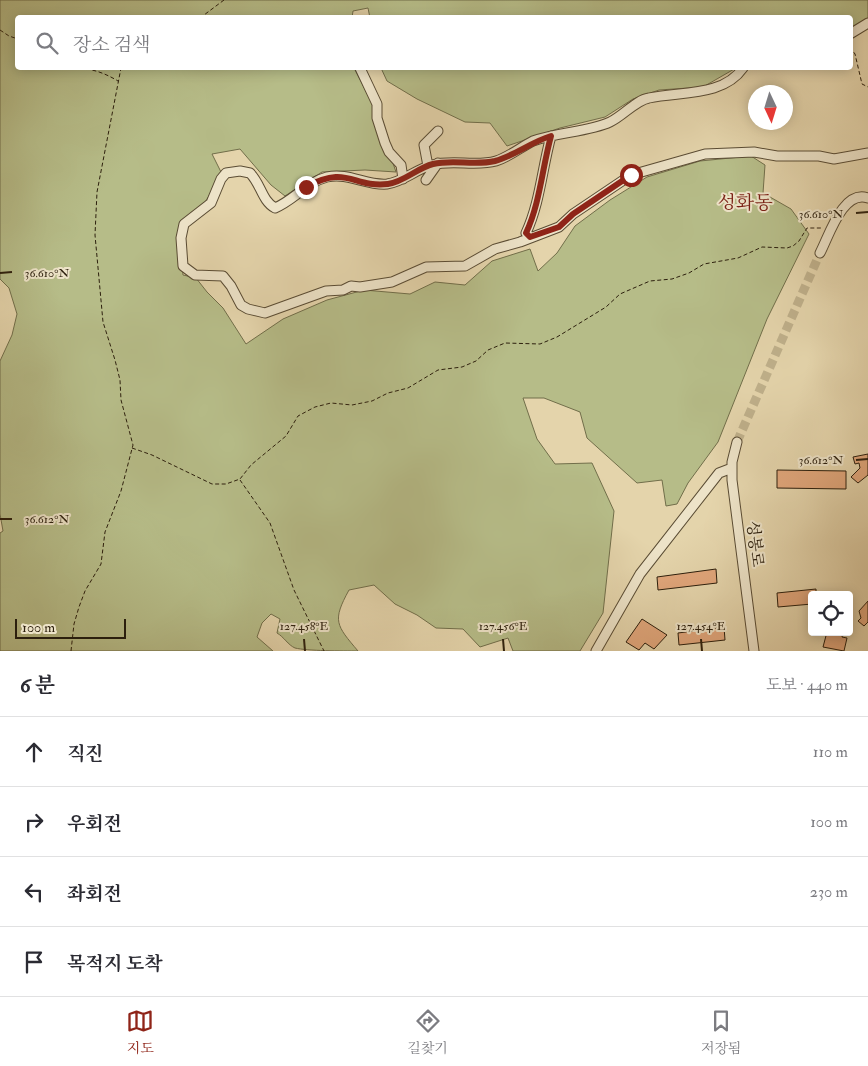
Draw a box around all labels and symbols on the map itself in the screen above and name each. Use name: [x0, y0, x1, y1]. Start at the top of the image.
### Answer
north arrow: [748, 85, 793, 130]
route start: [620, 164, 643, 187]
route end: [295, 176, 318, 199]
district label: 성화동: [717, 191, 773, 215]
text: 36.610°N: [799, 207, 843, 222]
text: 36.610°N: [25, 266, 69, 281]
text: 36.612°N: [799, 453, 843, 468]
text: 36.612°N: [25, 512, 69, 527]
street label: 성봉로: [742, 520, 768, 569]
scale bar: [15, 616, 126, 639]
text: 127.458°E: [280, 619, 329, 634]
text: 127.456°E: [479, 619, 528, 634]
text: 127.454°E: [677, 619, 726, 634]

